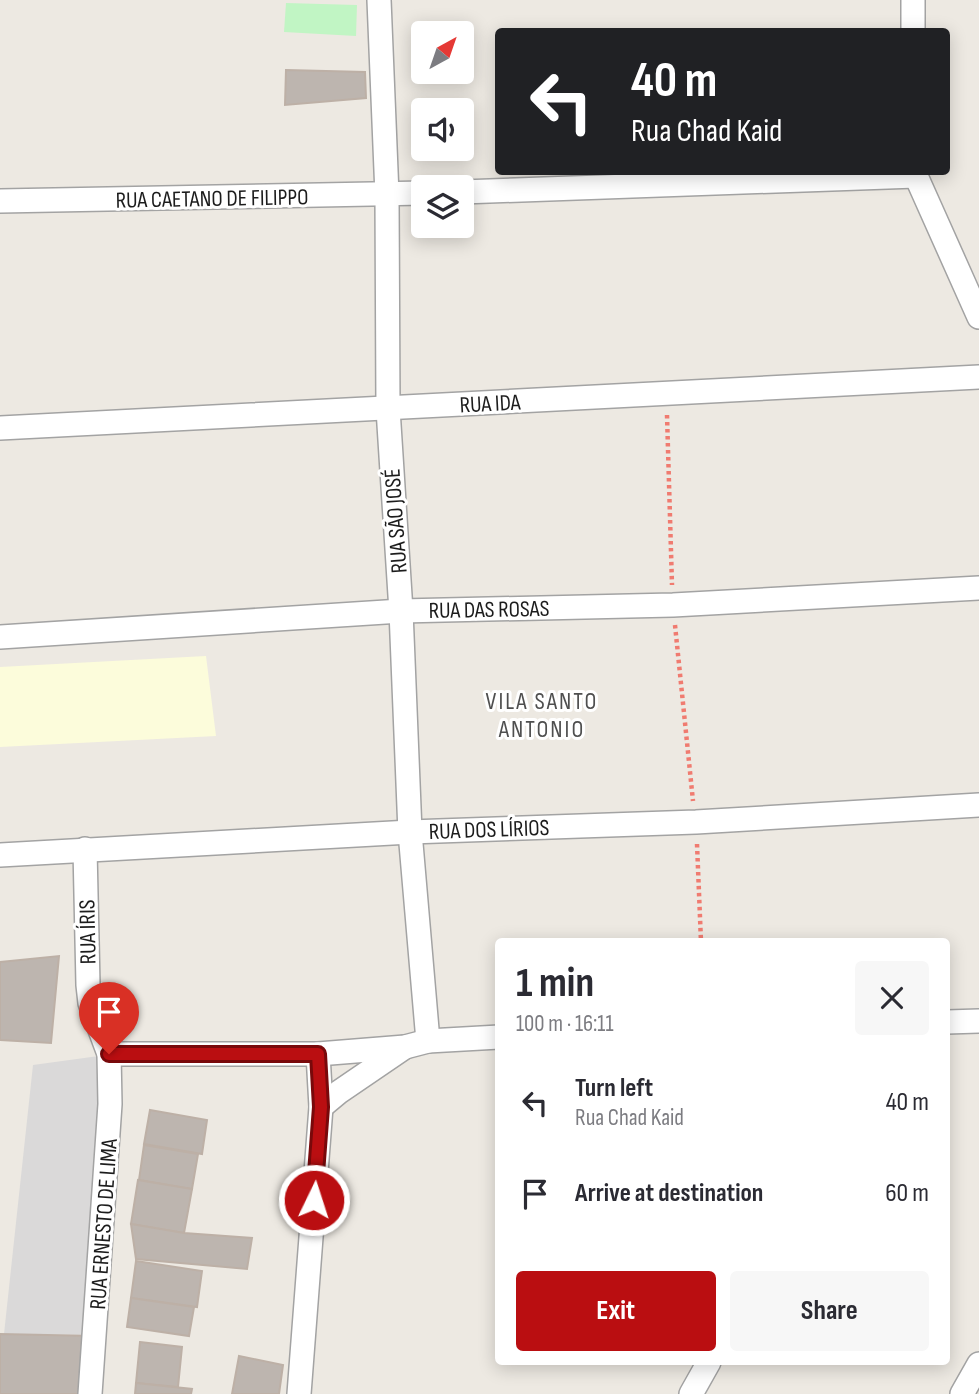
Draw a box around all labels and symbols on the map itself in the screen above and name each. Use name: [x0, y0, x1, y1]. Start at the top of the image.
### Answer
north arrow: [411, 21, 474, 84]
street label: RUA CAETANO DE FILIPPO: [115, 183, 309, 215]
street label: RUA IDA: [459, 388, 521, 420]
street label: RUA SÃO JOSÉ: [378, 468, 414, 574]
street label: RUA DAS ROSAS: [428, 595, 550, 625]
district label: VILA SANTO ANTONIO: [486, 687, 598, 744]
street label: RUA DOS LÍRIOS: [428, 814, 550, 846]
street label: RUA ÍRIS: [73, 899, 103, 965]
pin: [79, 982, 139, 1054]
street label: RUA ERNESTO DE LIMA: [84, 1138, 124, 1310]
position arrow: [277, 1163, 351, 1237]

